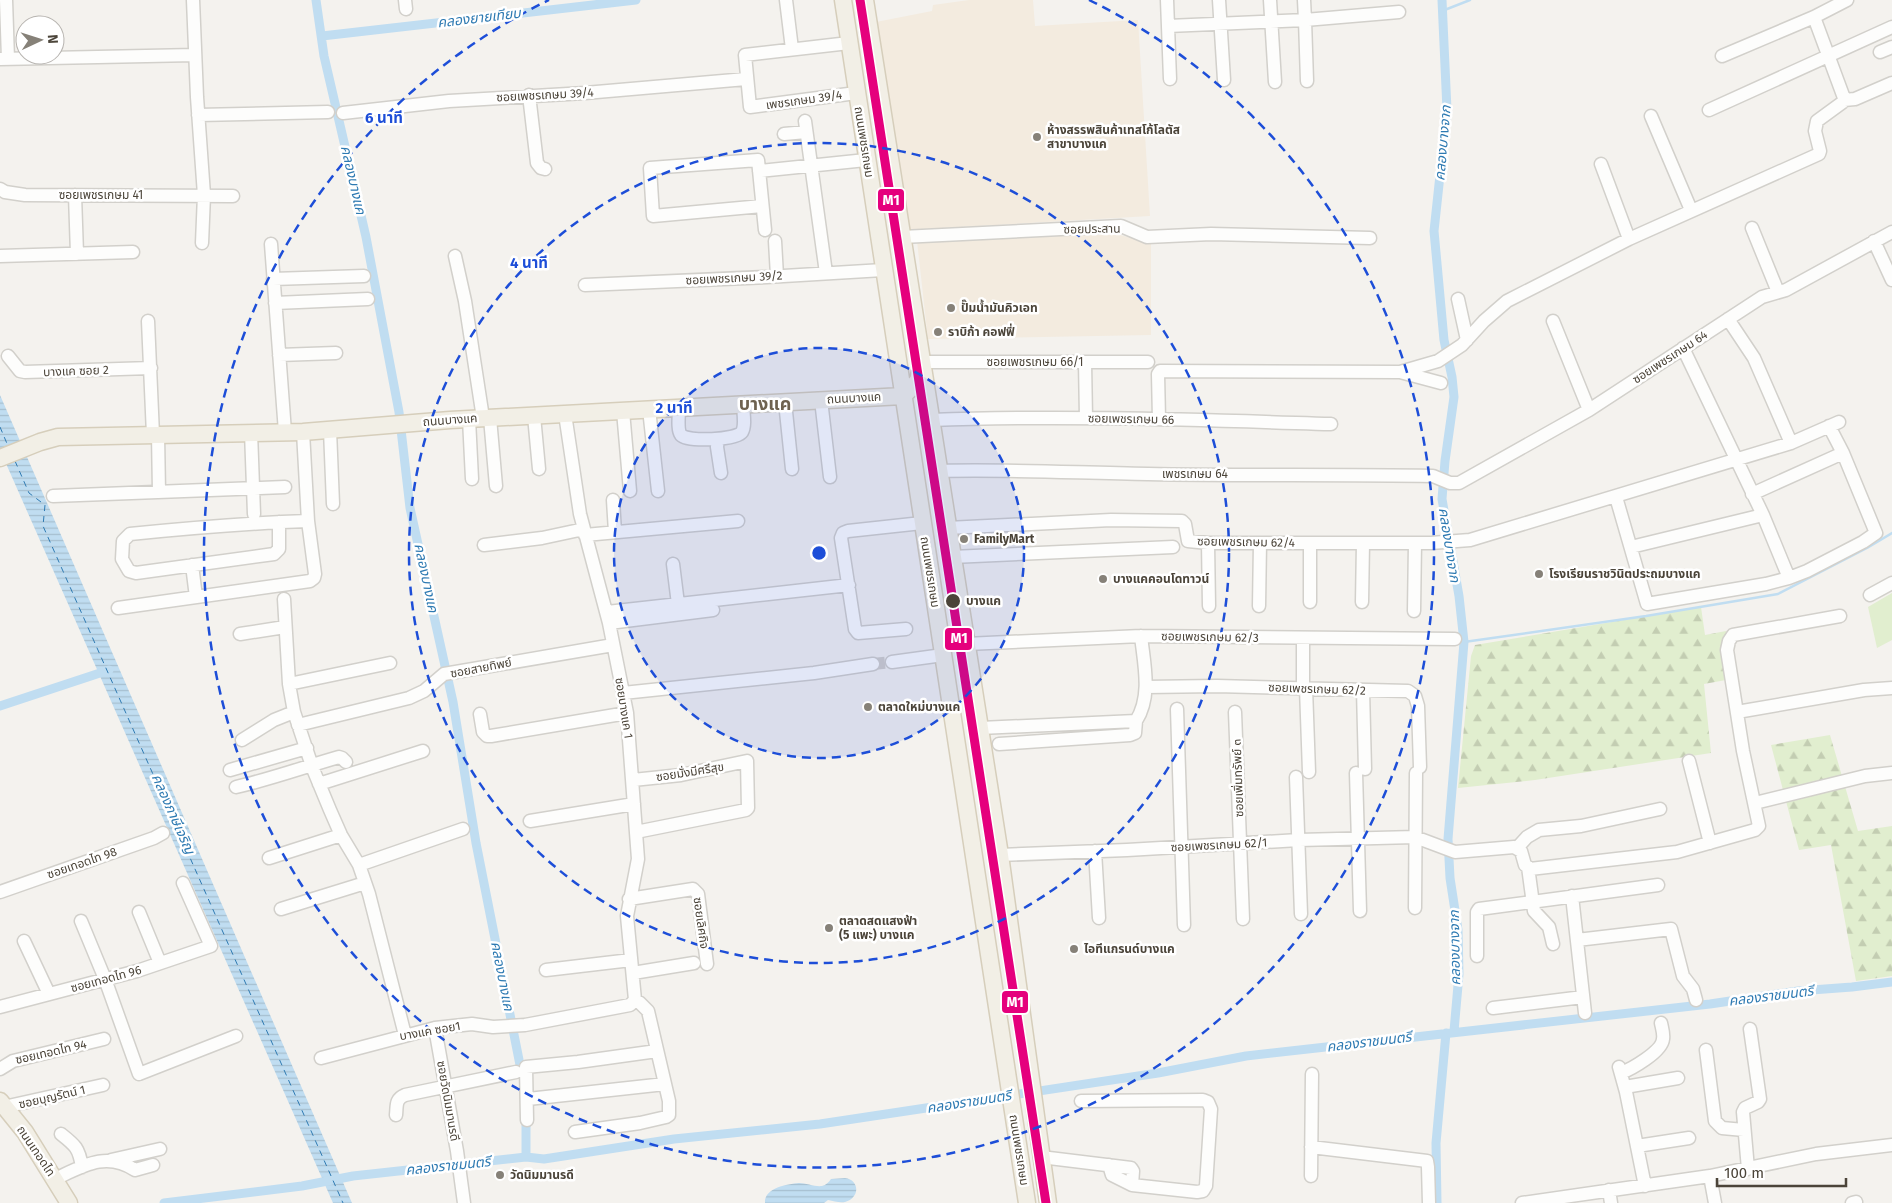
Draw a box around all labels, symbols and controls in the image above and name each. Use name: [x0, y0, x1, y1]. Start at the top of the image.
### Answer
water label: คลองยายเทียบ: [436, 4, 523, 32]
north arrow: [15, 15, 65, 65]
text: N: [44, 34, 61, 44]
street label: ซอยเพชรเกษม 39/4: [496, 85, 595, 105]
street label: เพชรเกษม 39/4: [765, 88, 844, 112]
water label: คลองบางจาก: [1431, 104, 1455, 181]
street label: ถนนเพชรเกษม: [851, 105, 877, 179]
text: 6 นาที: [365, 109, 403, 127]
place label: ห้างสรรพสินค้าเทสโก้โลตัส สาขาบางแค: [1047, 123, 1180, 151]
marker: ห้างสรรพสินค้าเทสโก้โลตัส สาขาบางแค: [1031, 131, 1043, 143]
water label: คลองบางแค: [337, 144, 369, 217]
street label: ซอยเพชรเกษม 41: [59, 188, 143, 202]
line badge: M1: [877, 188, 905, 212]
text: M1: [882, 192, 900, 209]
street label: ซอยประสาน: [1063, 222, 1121, 236]
text: 4 นาที: [510, 254, 548, 272]
street label: ซอยเพชรเกษม 39/2: [685, 268, 783, 288]
place label: ปั๊มน้ำมันคิวเอท: [961, 299, 1038, 315]
marker: ปั๊มน้ำมันคิวเอท: [945, 302, 957, 314]
place label: ราบิก้า คอฟฟี่: [948, 323, 1015, 339]
marker: ราบิก้า คอฟฟี่: [932, 326, 944, 338]
street label: ซอยเพชรเกษม 64: [1630, 327, 1711, 386]
street label: ซอยเพชรเกษม 66/1: [986, 355, 1084, 369]
street label: บางแค ซอย 2: [43, 363, 109, 379]
street label: ถนนบางแค: [826, 390, 882, 406]
district label: บางแค: [739, 393, 791, 415]
text: 2 นาที: [655, 399, 693, 417]
street label: ถนนบางแค: [422, 411, 478, 429]
street label: ซอยเพชรเกษม 66: [1088, 411, 1174, 427]
street label: เพชรเกษม 64: [1162, 467, 1229, 481]
water label: คลองบางจาก: [1435, 506, 1463, 584]
place label: FamilyMart: [974, 532, 1035, 546]
marker: FamilyMart: [958, 533, 970, 545]
street label: ซอยเพชรเกษม 62/4: [1197, 534, 1296, 550]
street label: ถนนเพชรเกษม: [917, 535, 943, 609]
water label: คลองบางแค: [410, 542, 442, 615]
centre of rings: [810, 544, 828, 562]
place label: โรงเรียนราชวินิตประถมบางแค: [1549, 567, 1700, 581]
marker: โรงเรียนราชวินิตประถมบางแค: [1533, 568, 1545, 580]
place label: บางแคคอนโดทาวน์: [1113, 572, 1209, 586]
marker: บางแคคอนโดทาวน์: [1097, 573, 1109, 585]
marker: บางแค: [944, 592, 962, 610]
place label: บางแค: [966, 594, 1001, 608]
line badge: M1: [944, 627, 973, 651]
street label: ซอยเพชรเกษม 62/3: [1161, 629, 1259, 645]
text: M1: [950, 630, 968, 647]
street label: ซอยสายทิพย์: [449, 655, 513, 681]
street label: ซอยบางแค 1: [612, 676, 636, 740]
street label: ซอยเพชรเกษม 62/2: [1268, 680, 1366, 698]
place label: ตลาดใหม่บางแค: [878, 700, 960, 714]
marker: ตลาดใหม่บางแค: [862, 701, 874, 713]
street label: ซอยเพิ่มทรัพย์ ๓: [1228, 739, 1246, 817]
street label: ซอยมั่งมีศรีสุข: [655, 758, 725, 784]
water label: คลองภาษีเจริญ: [148, 771, 199, 858]
street label: ซอยเพชรเกษม 62/1: [1170, 835, 1268, 855]
street label: ซอยเทอดไท 98: [45, 844, 119, 881]
street label: ซอยเลิศกิจ: [690, 896, 712, 950]
water label: คลองบางจาก: [1446, 910, 1464, 986]
place label: ตลาดสดแสงฟ้า (5 แพะ) บางแค: [839, 914, 917, 942]
marker: ตลาดสดแสงฟ้า (5 แพะ) บางแค: [823, 922, 835, 934]
water label: คลองบางแค: [487, 940, 517, 1013]
place label: ไอทีแกรนด์บางแค: [1084, 942, 1175, 956]
marker: ไอทีแกรนด์บางแค: [1068, 943, 1080, 955]
street label: ซอยเทอดไท 96: [69, 963, 143, 995]
water label: คลองราชมนตรี: [1728, 982, 1817, 1010]
line badge: M1: [1001, 990, 1029, 1014]
text: M1: [1006, 994, 1024, 1011]
street label: บางแค ซอย1: [398, 1019, 462, 1043]
water label: คลองราชมนตรี: [1326, 1028, 1415, 1056]
street label: ซอยเทอดไท 94: [14, 1037, 88, 1067]
street label: ซอยวัดนิมมานรดี: [434, 1060, 462, 1142]
street label: ซอยบุญรัตน์ 1: [17, 1083, 87, 1111]
water label: คลองราชมนตรี: [926, 1087, 1015, 1117]
street label: ถนนเพชรเกษม: [1006, 1113, 1032, 1187]
street label: ถนนเทอดไท: [14, 1123, 58, 1179]
water label: คลองราชมนตรี: [405, 1153, 494, 1179]
scale bar: [1717, 1156, 1846, 1188]
text: 100 m: [1724, 1164, 1764, 1182]
place label: วัดนิมมานรดี: [510, 1168, 574, 1182]
marker: วัดนิมมานรดี: [494, 1169, 506, 1181]

